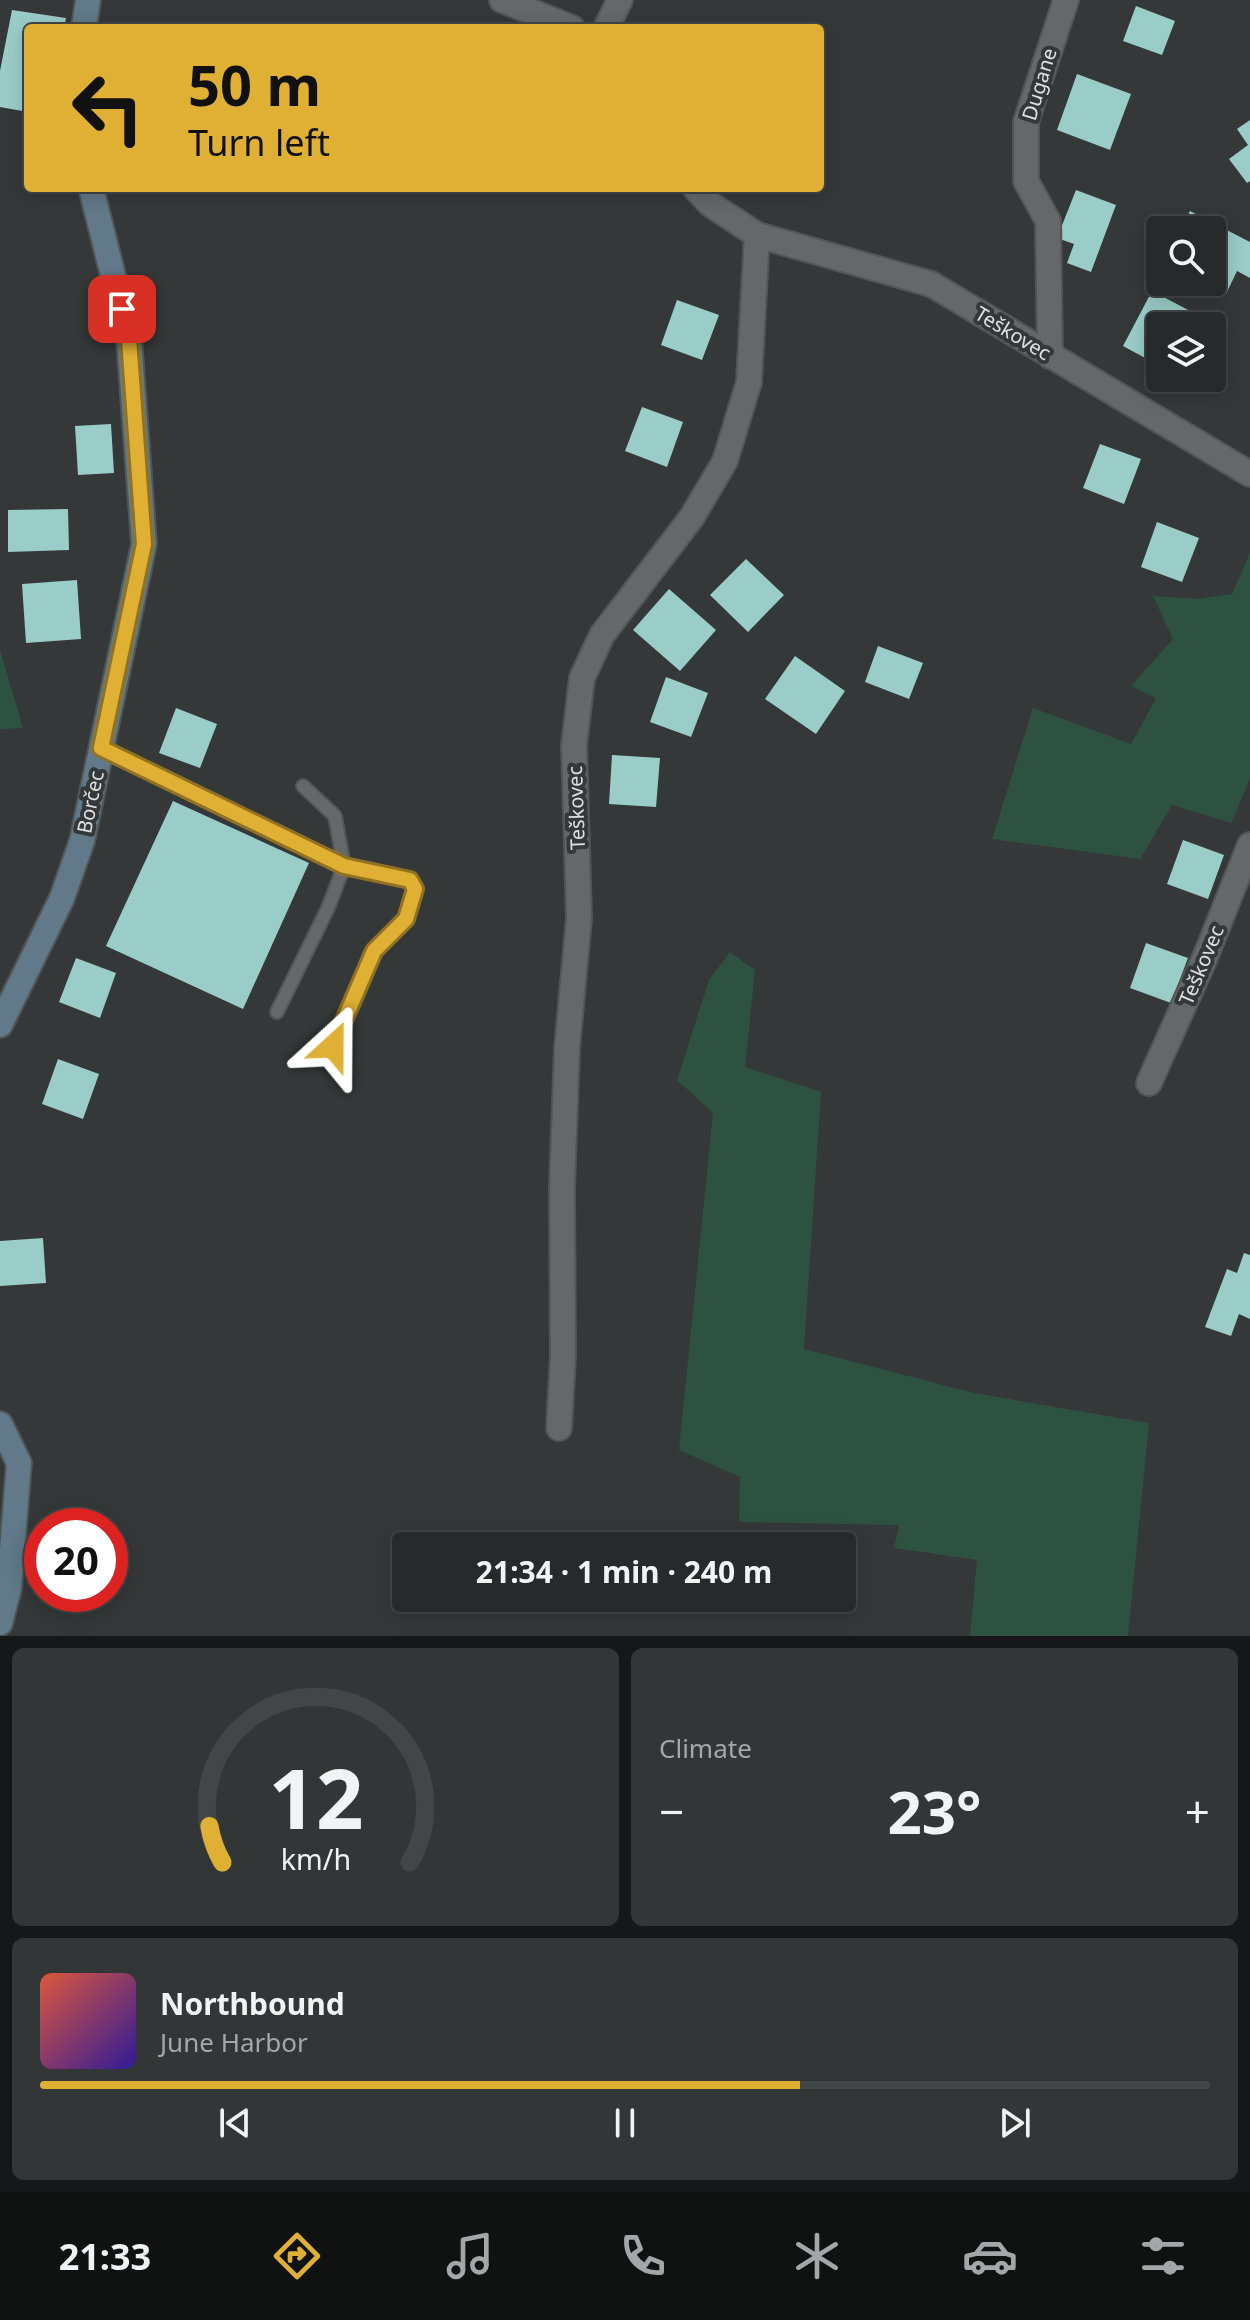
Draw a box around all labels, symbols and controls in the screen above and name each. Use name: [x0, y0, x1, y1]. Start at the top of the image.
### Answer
street label: Dugane: [1015, 45, 1063, 123]
text: 50 m: [188, 46, 321, 122]
icon: left: [56, 56, 160, 160]
text: Turn left: [188, 118, 330, 167]
map controls: [1146, 216, 1226, 392]
button: search: [1146, 216, 1226, 296]
pin: [88, 275, 156, 343]
icon: arrive: [100, 287, 144, 331]
street label: Teškovec: [970, 300, 1056, 366]
button: layers: [1146, 312, 1226, 392]
street label: Teškovec: [561, 766, 591, 850]
street label: Borčec: [70, 768, 110, 836]
street label: Teškovec: [1172, 921, 1230, 1009]
position arrow: [291, 1004, 375, 1088]
speed limit sign: 20: [24, 1508, 128, 1612]
text: 21:34 · 1 min · 240 m: [476, 1551, 772, 1592]
text: Climate: [659, 1730, 752, 1766]
text: 12: [268, 1740, 363, 1853]
text: 23°: [887, 1770, 982, 1852]
text: −: [659, 1781, 684, 1841]
text: +: [1185, 1781, 1210, 1841]
text: km/h: [280, 1839, 351, 1878]
text: Northbound: [160, 1983, 345, 2024]
text: June Harbor: [160, 2024, 308, 2060]
icon: previous: [213, 2101, 257, 2145]
icon: pause: [603, 2101, 647, 2145]
icon: next: [993, 2101, 1037, 2145]
icon: directions: [269, 2228, 325, 2284]
icon: music: [442, 2228, 498, 2284]
icon: phone: [615, 2228, 671, 2284]
icon: climate: [789, 2228, 845, 2284]
icon: car: [962, 2228, 1018, 2284]
icon: filters: [1135, 2228, 1191, 2284]
text: 21:33: [59, 2232, 151, 2281]

